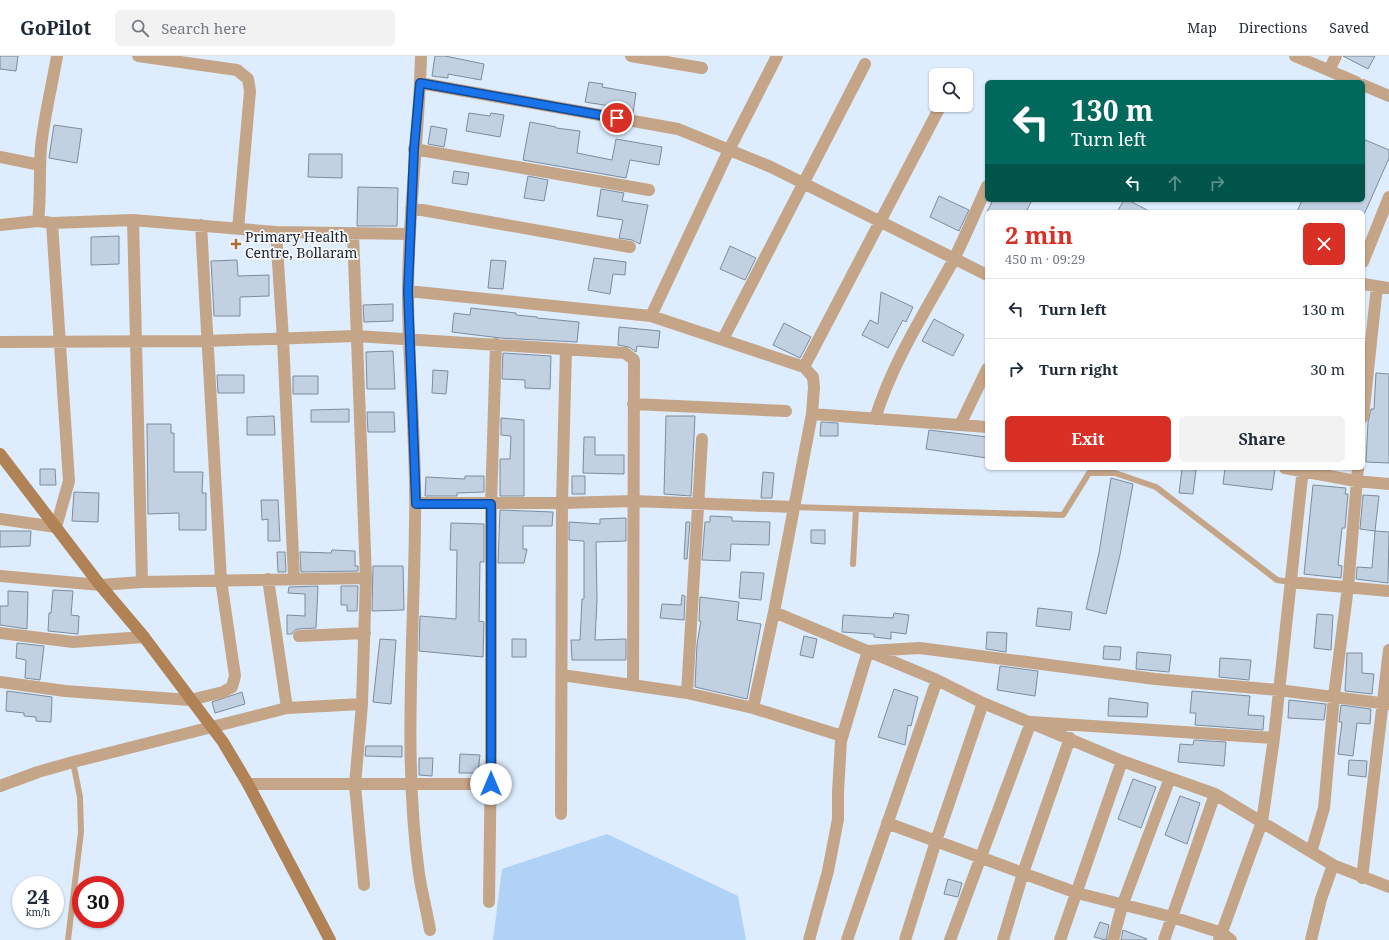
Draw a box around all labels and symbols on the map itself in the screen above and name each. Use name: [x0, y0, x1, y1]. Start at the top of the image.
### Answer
pin: [600, 101, 634, 135]
place label: Primary Health Centre, Bollaram: [245, 227, 358, 262]
marker: Primary Health Centre, Bollaram: [230, 238, 242, 250]
position arrow: [470, 763, 512, 805]
speed limit sign: 30: [72, 876, 124, 928]

